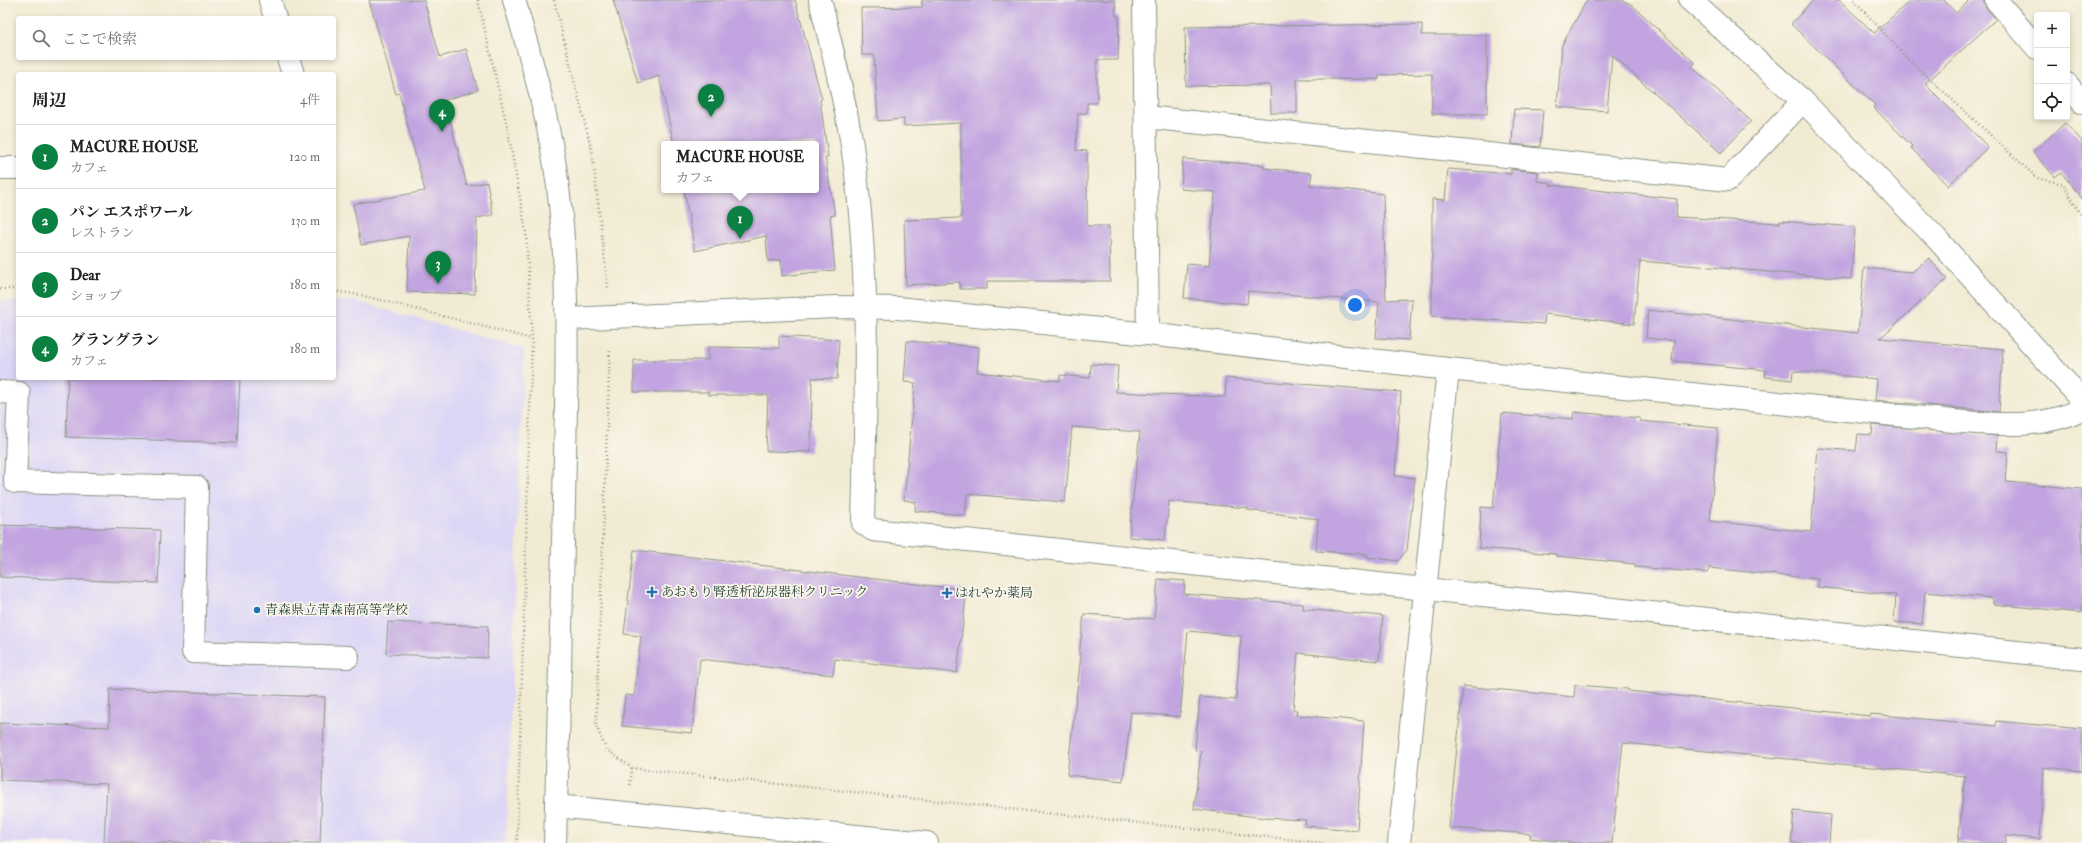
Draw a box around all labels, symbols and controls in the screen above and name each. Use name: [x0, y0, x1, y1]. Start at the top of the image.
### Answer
map controls: [2034, 12, 2070, 120]
button: +: [2034, 12, 2070, 48]
search box: [16, 16, 336, 60]
icon: search: [30, 27, 52, 49]
text: ここで検索: [62, 30, 137, 49]
button: −: [2034, 48, 2070, 84]
pin: 2: [698, 84, 724, 117]
button: locate: [2034, 84, 2070, 120]
text: 周辺: [32, 90, 66, 111]
text: 4件: [300, 92, 320, 108]
pin: 4: [429, 99, 455, 132]
text: MACURE HOUSE: [70, 138, 198, 157]
popup: [661, 141, 819, 193]
text: MACURE HOUSE: [676, 148, 804, 167]
text: 1: [43, 149, 47, 165]
text: 120 m: [289, 149, 320, 165]
text: カフェ: [70, 160, 108, 176]
text: カフェ: [676, 170, 714, 186]
text: パン エスポワール: [70, 203, 193, 222]
pin: 1: [727, 206, 753, 239]
text: 2: [42, 213, 48, 229]
text: 130 m: [291, 213, 320, 229]
text: レストラン: [70, 225, 135, 241]
pin: 3: [425, 251, 451, 284]
text: Dear: [70, 266, 100, 285]
text: 3: [43, 277, 48, 293]
text: 180 m: [290, 277, 320, 293]
text: ショップ: [70, 288, 122, 304]
your location: [1345, 295, 1365, 315]
text: グラングラン: [70, 331, 160, 350]
text: 4: [41, 341, 49, 357]
text: 180 m: [290, 341, 320, 357]
text: カフェ: [70, 353, 108, 369]
place label: あおもり腎透析泌尿器科クリニック: [661, 584, 868, 600]
place label: はれやか薬局: [955, 585, 1033, 601]
marker: あおもり腎透析泌尿器科クリニック: [646, 586, 658, 598]
marker: はれやか薬局: [942, 588, 952, 598]
place label: 青森県立青森南高等学校: [265, 602, 408, 618]
marker: 青森県立青森南高等学校: [252, 605, 262, 615]

